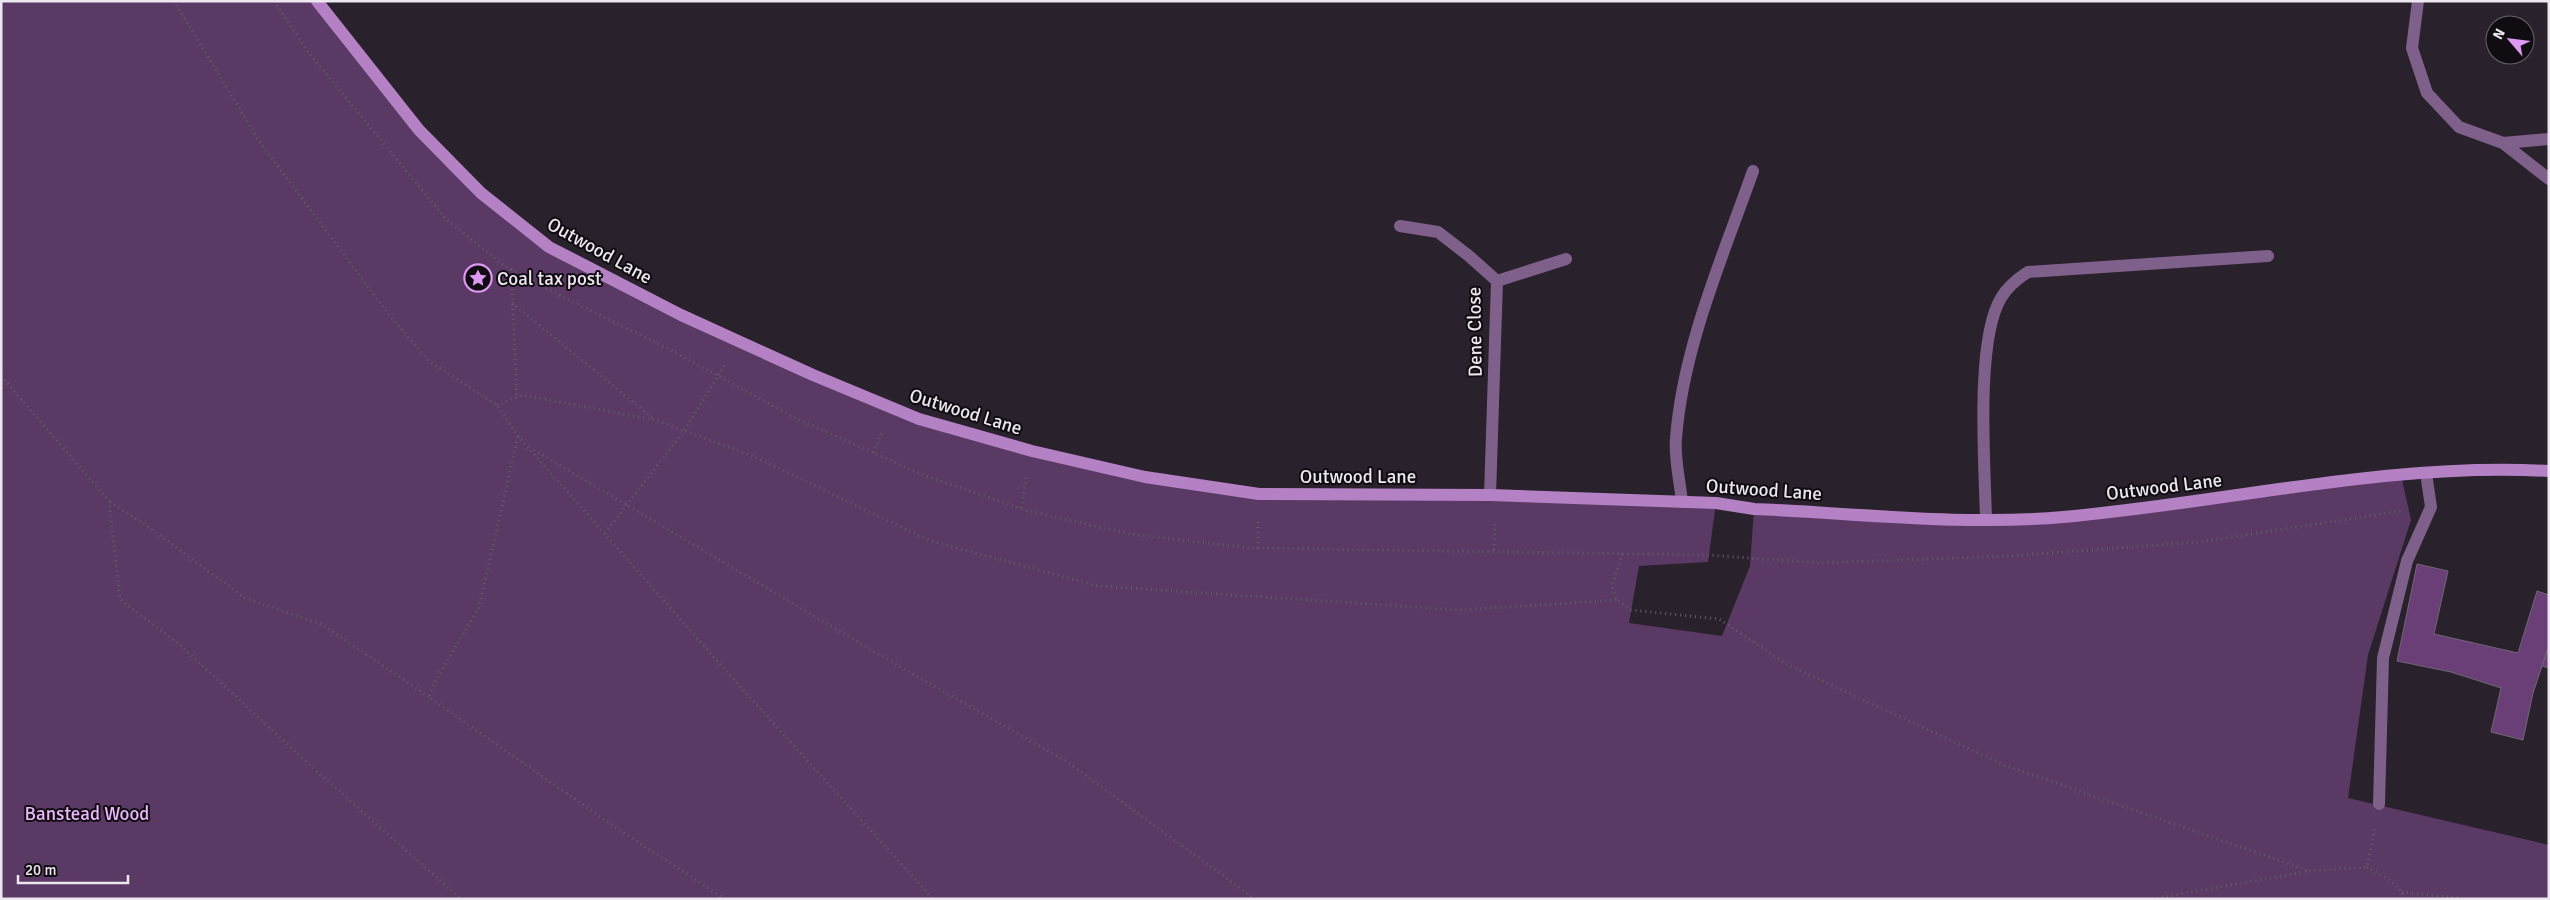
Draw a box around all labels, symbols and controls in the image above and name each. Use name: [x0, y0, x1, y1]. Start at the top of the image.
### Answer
north arrow: [2485, 15, 2535, 65]
text: N: [2489, 26, 2509, 42]
street label: Outwood Lane: [543, 212, 656, 290]
place icon: Coal tax post: [463, 263, 493, 293]
place label: Coal tax post: [497, 267, 602, 291]
street label: Dene Close: [1462, 287, 1488, 377]
street label: Outwood Lane: [907, 383, 1025, 440]
street label: Outwood Lane: [1300, 465, 1416, 489]
street label: Outwood Lane: [2105, 468, 2223, 506]
street label: Outwood Lane: [1705, 474, 1823, 506]
park label: Banstead Wood: [25, 802, 149, 826]
scale bar: [18, 852, 128, 884]
text: 20 m: [25, 861, 56, 879]

